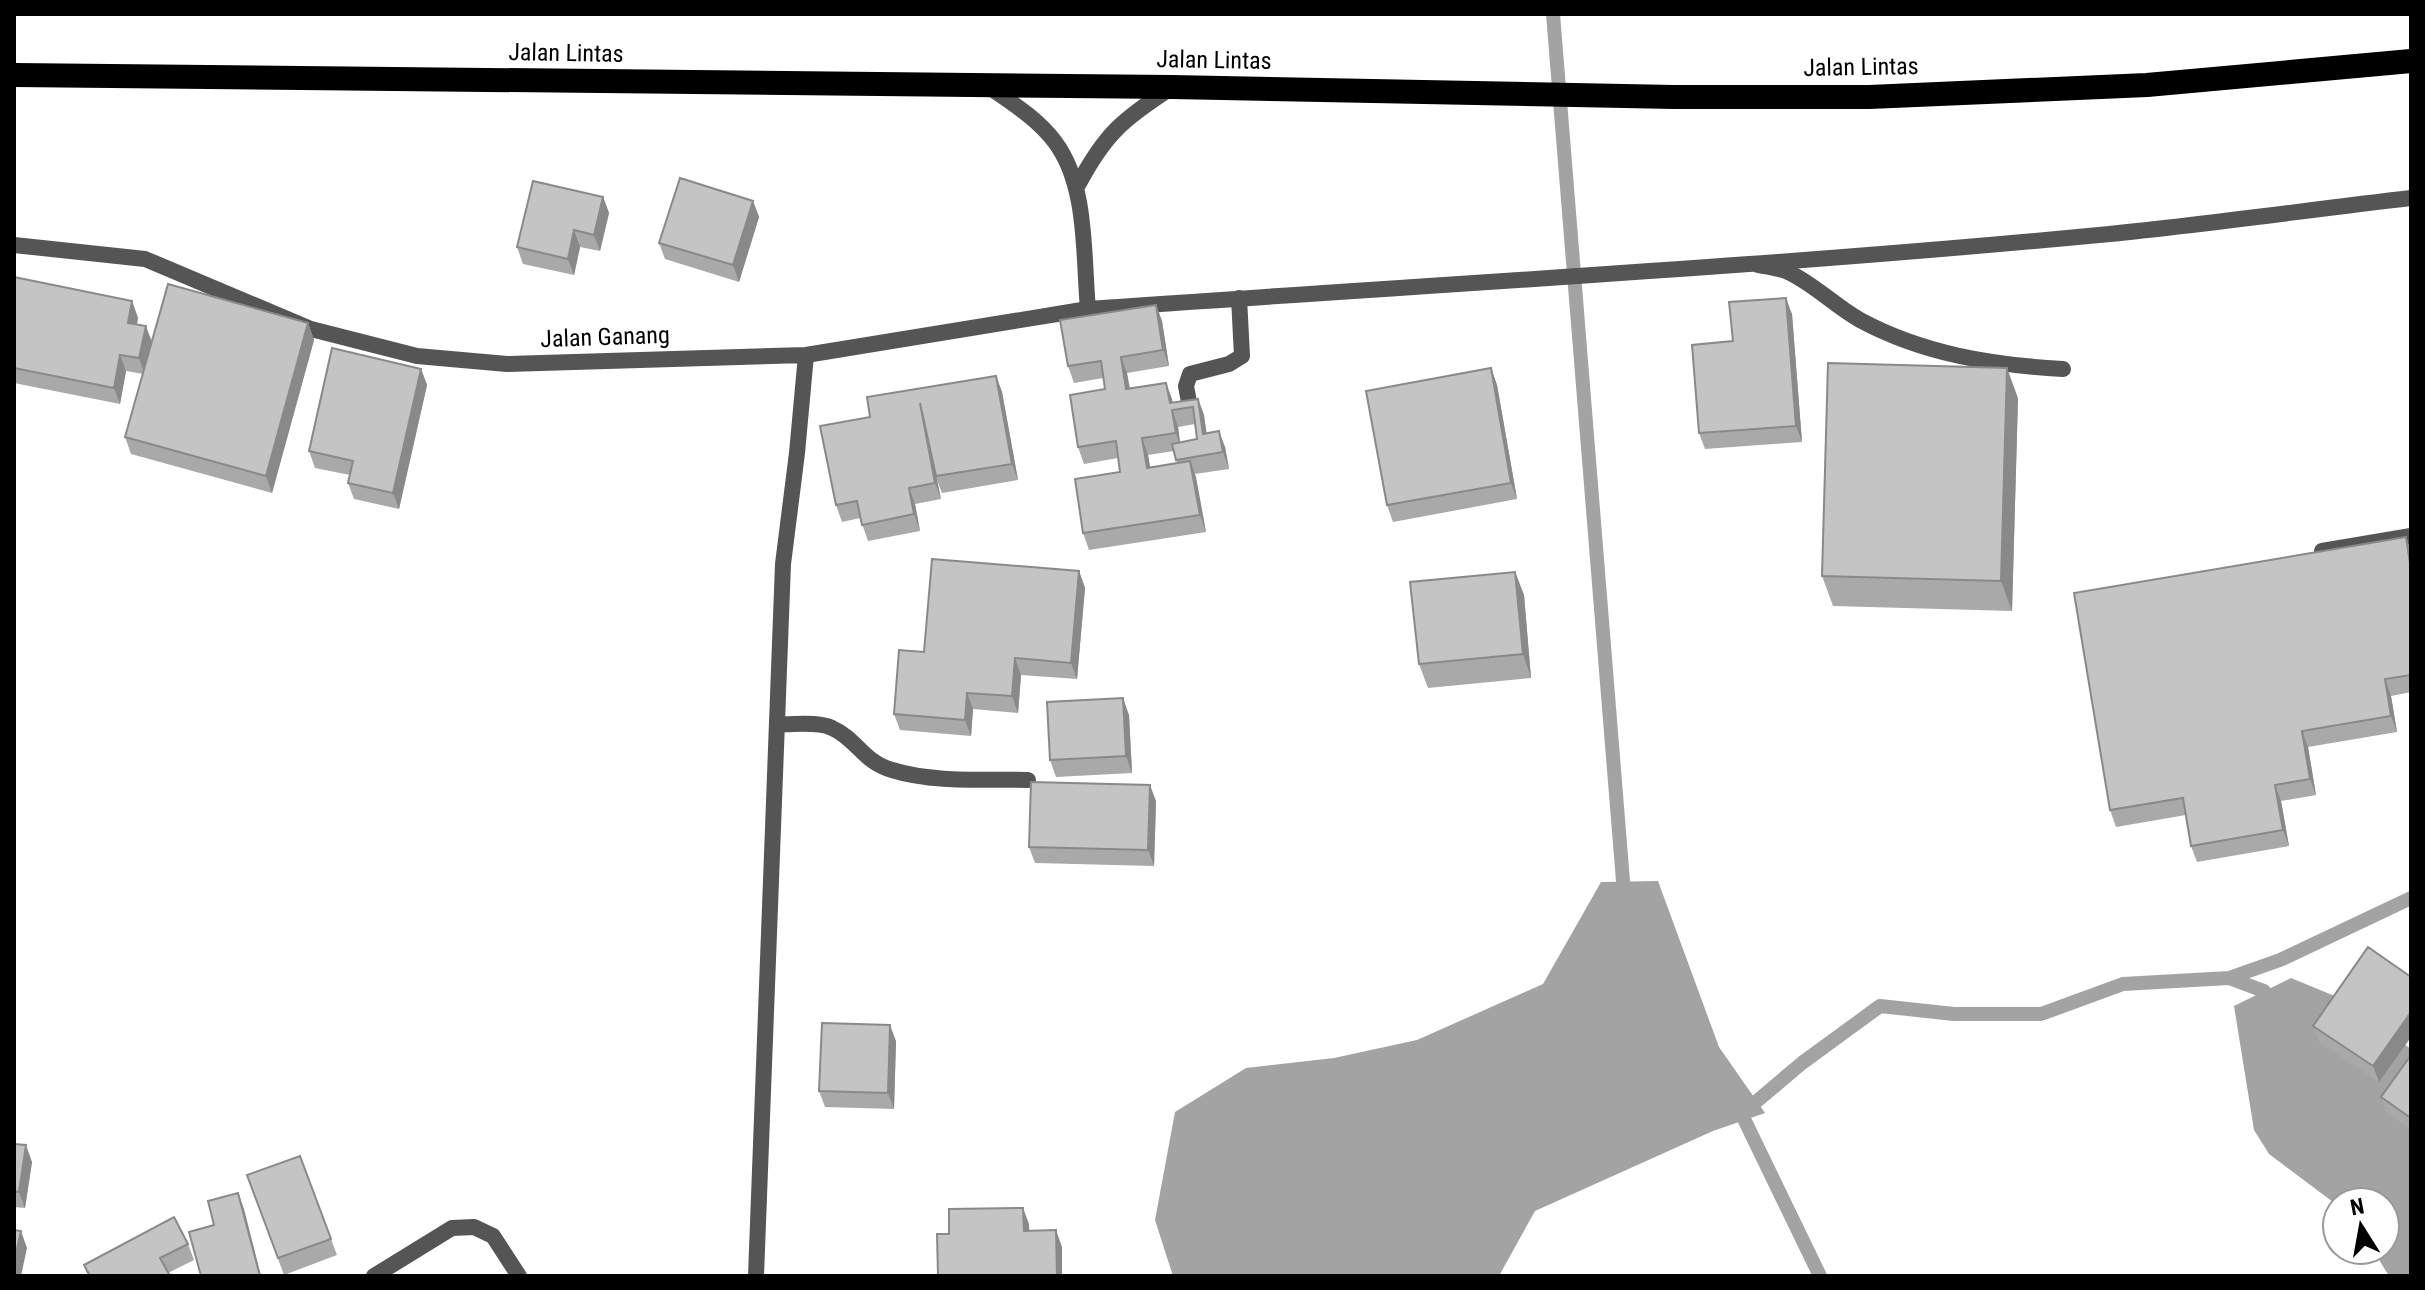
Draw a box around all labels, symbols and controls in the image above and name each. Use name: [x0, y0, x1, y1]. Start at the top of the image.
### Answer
street label: Jalan Lintas: [508, 38, 624, 68]
street label: Jalan Lintas: [1156, 45, 1272, 75]
street label: Jalan Lintas: [1803, 52, 1919, 82]
street label: Jalan Ganang: [540, 321, 670, 353]
north arrow: [2321, 1186, 2401, 1266]
text: N: [2348, 1193, 2366, 1220]

